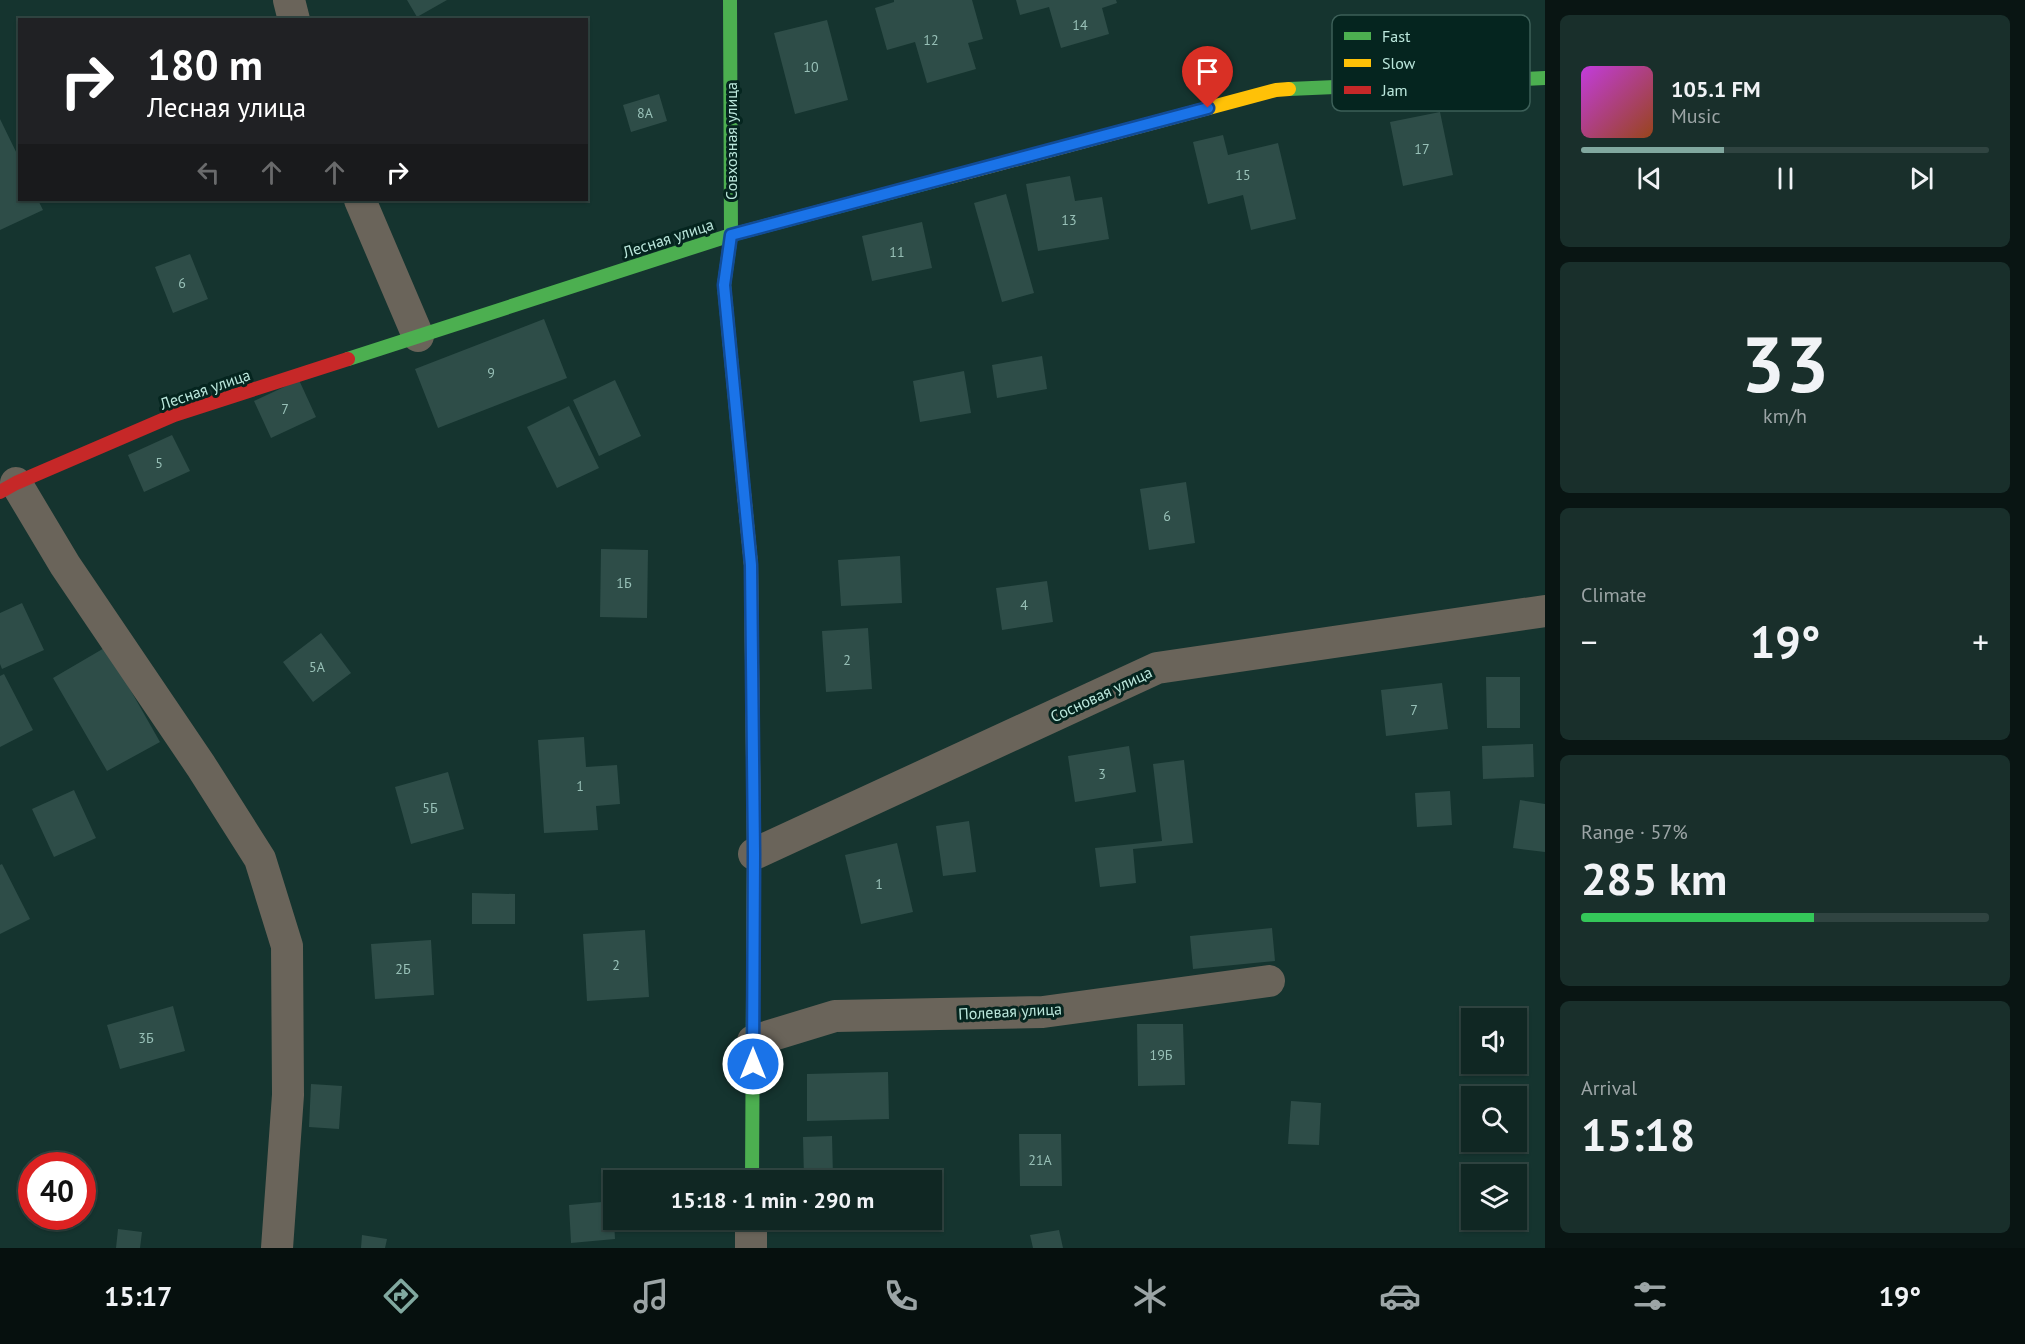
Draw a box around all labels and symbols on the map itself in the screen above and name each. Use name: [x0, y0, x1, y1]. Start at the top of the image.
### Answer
legend: [1332, 15, 1530, 111]
house number: 14: [1072, 16, 1088, 34]
text: Fast: [1382, 26, 1411, 46]
house number: 12: [923, 31, 939, 49]
pin: [1182, 46, 1233, 108]
text: Slow: [1382, 53, 1416, 73]
house number: 10: [803, 58, 819, 76]
text: Jam: [1381, 80, 1408, 100]
street label: Совхозная улица: [721, 82, 741, 200]
house number: 8А: [637, 104, 654, 122]
house number: 17: [1414, 140, 1430, 158]
house number: 15: [1235, 166, 1251, 184]
house number: 13: [1061, 211, 1077, 229]
street label: Лесная улица: [619, 214, 716, 262]
house number: 11: [889, 243, 905, 261]
house number: 6: [178, 274, 186, 292]
street label: Лесная улица: [156, 364, 253, 414]
house number: 9: [487, 364, 495, 382]
house number: 7: [281, 400, 289, 418]
house number: 5: [155, 454, 163, 472]
house number: 6: [1163, 507, 1171, 525]
house number: 1Б: [616, 574, 632, 592]
house number: 4: [1020, 596, 1028, 614]
house number: 2: [843, 651, 851, 669]
house number: 5А: [309, 658, 326, 676]
street label: Сосновая улица: [1047, 662, 1155, 726]
house number: 7: [1410, 701, 1418, 719]
house number: 3: [1098, 765, 1106, 783]
house number: 1: [576, 777, 584, 795]
house number: 5Б: [422, 799, 438, 817]
house number: 1: [875, 875, 883, 893]
house number: 2: [612, 956, 620, 974]
house number: 2Б: [395, 960, 411, 978]
street label: Полевая улица: [958, 998, 1062, 1024]
house number: 3Б: [138, 1029, 154, 1047]
position arrow: [721, 1032, 785, 1096]
house number: 19Б: [1150, 1046, 1173, 1064]
house number: 21А: [1028, 1151, 1053, 1169]
speed limit sign: 40: [18, 1152, 96, 1230]

